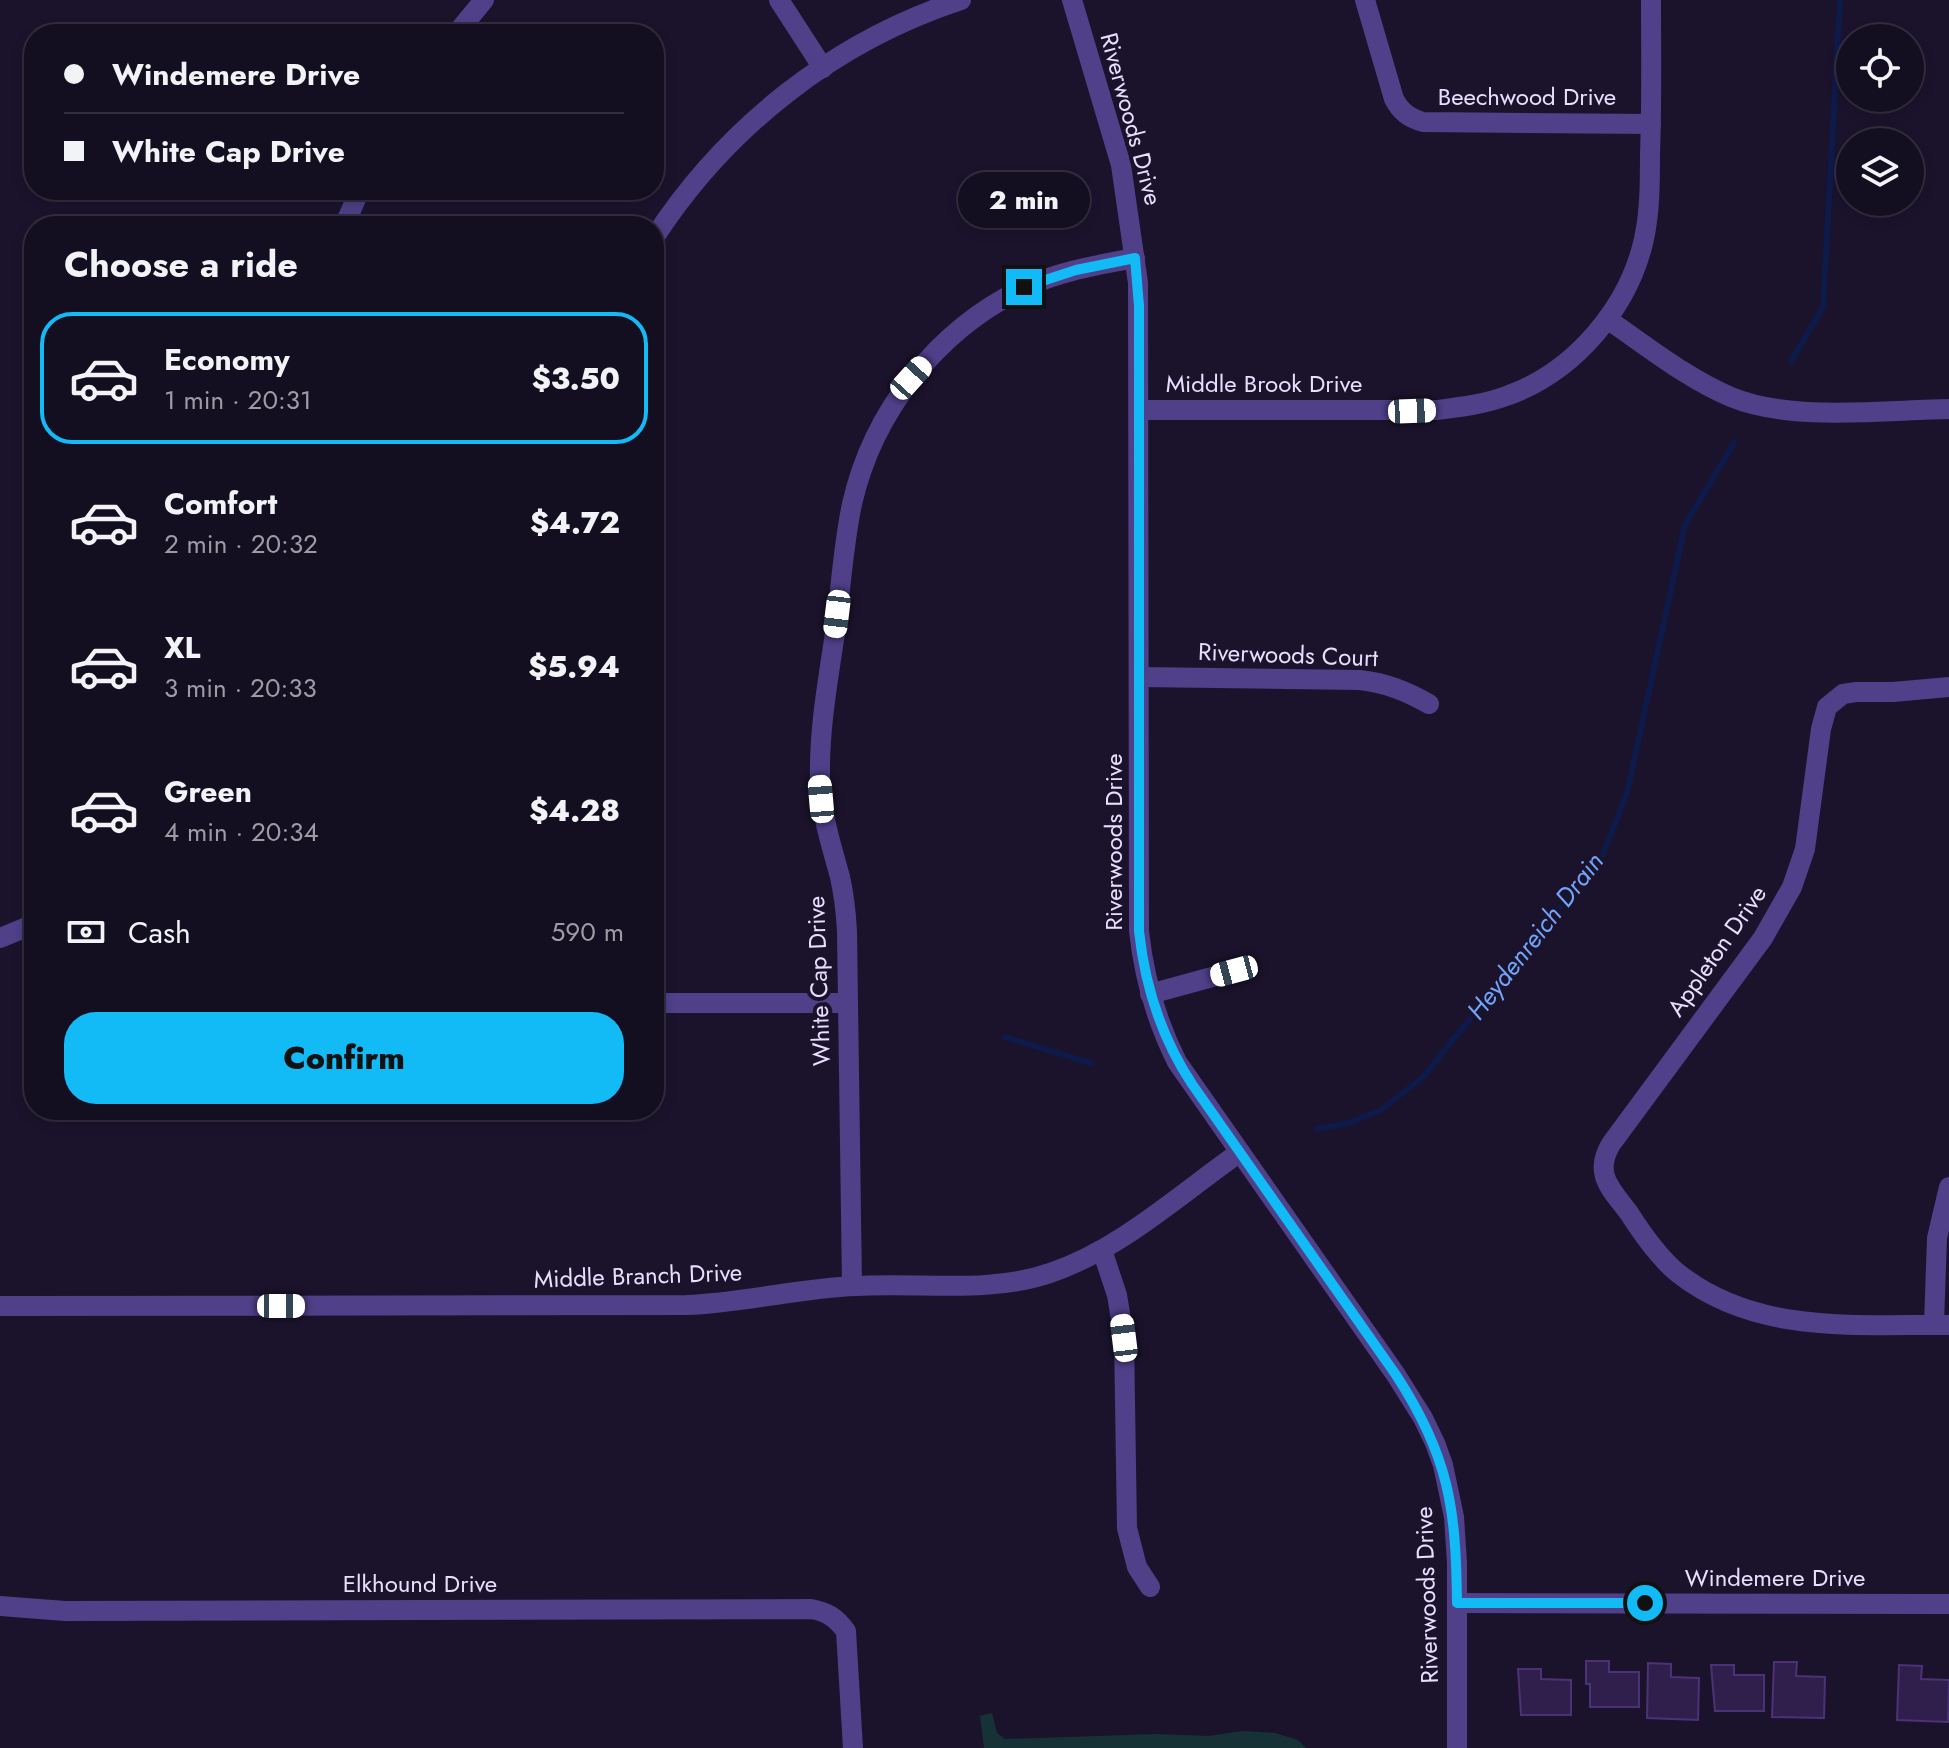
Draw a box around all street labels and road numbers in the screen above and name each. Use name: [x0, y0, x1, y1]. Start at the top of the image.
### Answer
street label: Riverwoods Drive: [1092, 29, 1171, 209]
street label: Beechwood Drive: [1438, 79, 1616, 114]
street label: Middle Brook Drive: [1166, 366, 1362, 401]
street label: Riverwoods Court: [1197, 634, 1379, 675]
street label: Riverwoods Drive: [1096, 753, 1131, 931]
street label: Appleton Drive: [1658, 878, 1775, 1023]
street label: White Cap Drive: [798, 895, 839, 1067]
street label: Middle Branch Drive: [533, 1254, 743, 1297]
street label: Riverwoods Drive: [1406, 1506, 1447, 1684]
street label: Windemere Drive: [1685, 1560, 1865, 1595]
street label: Elkhound Drive: [343, 1566, 497, 1601]

